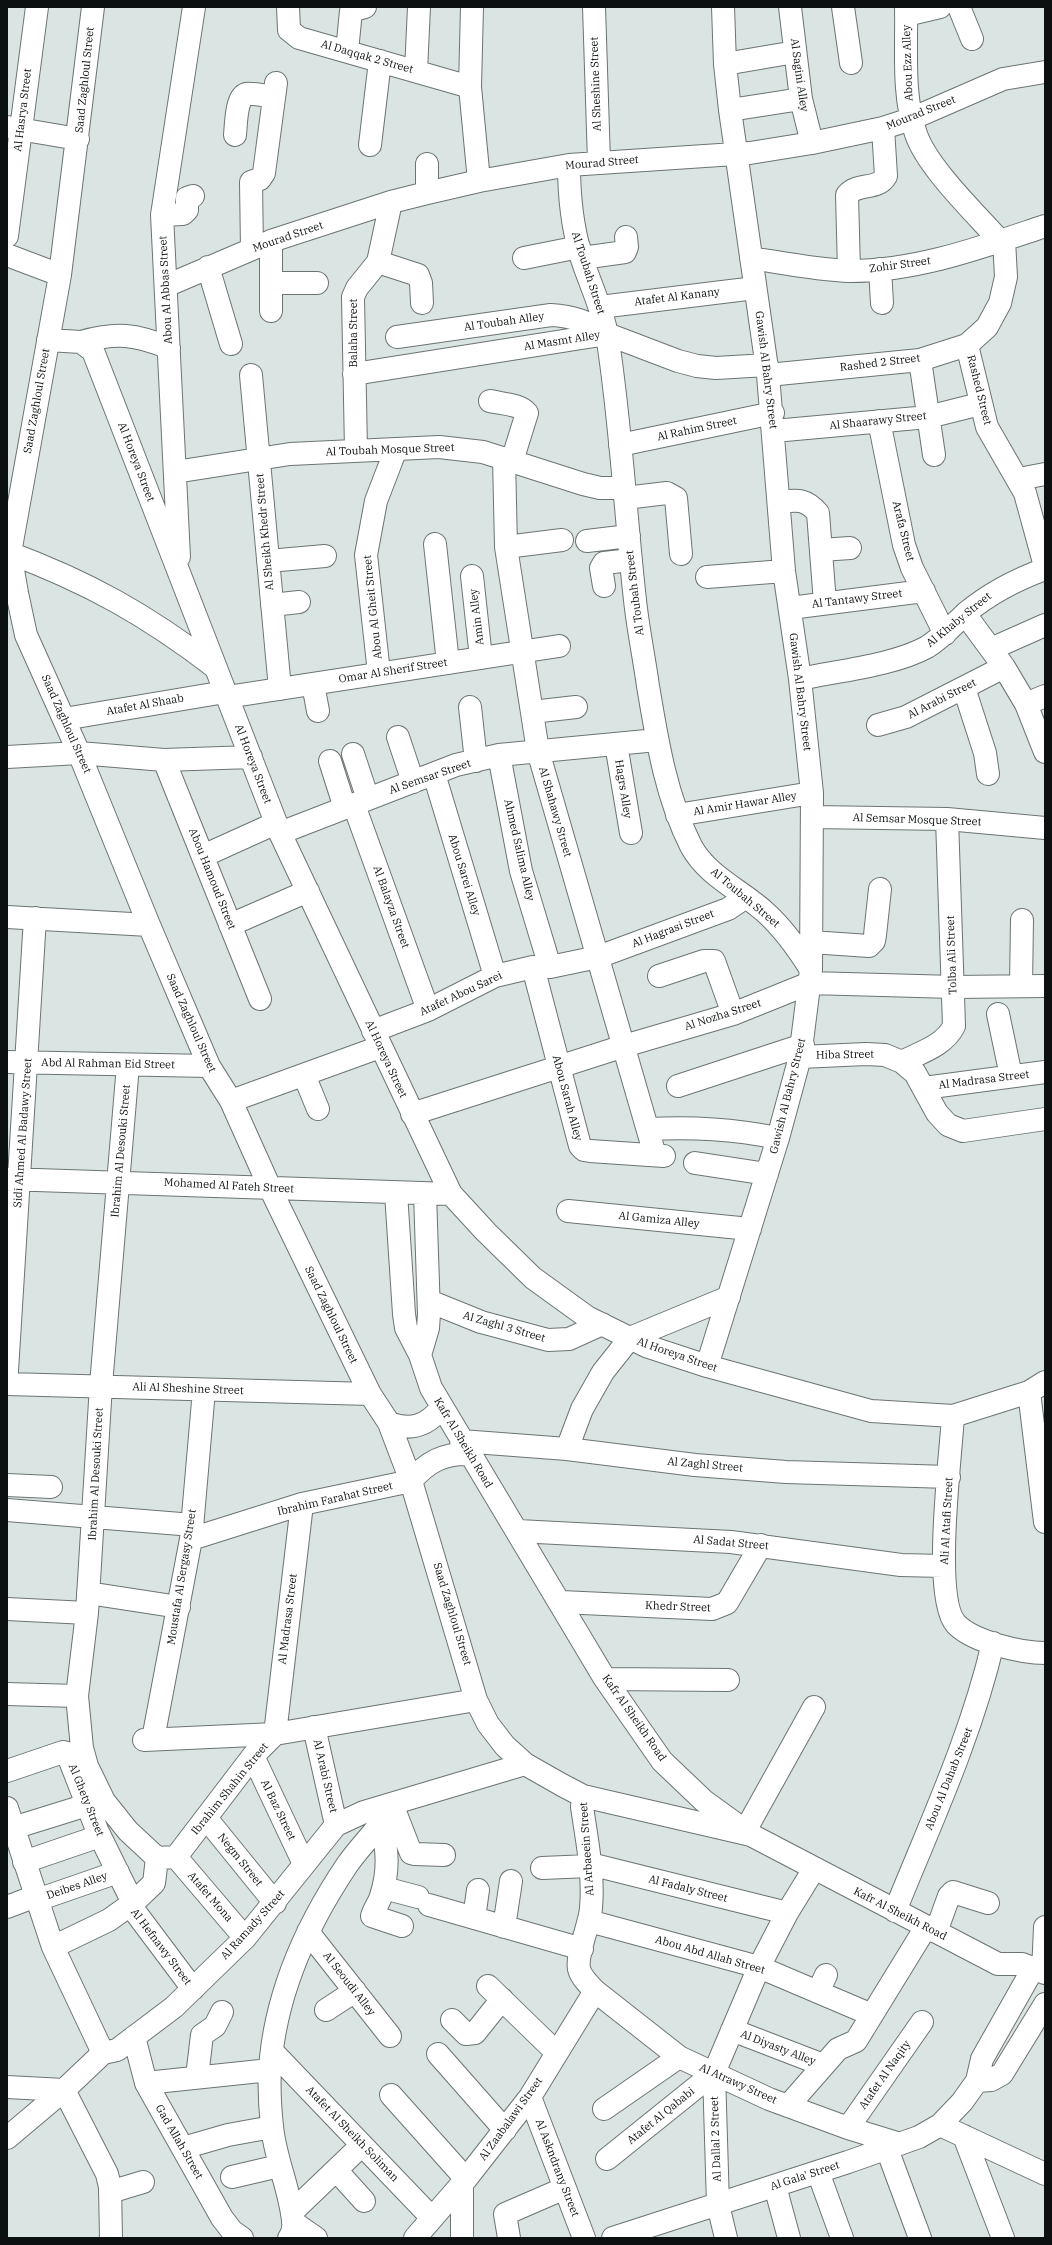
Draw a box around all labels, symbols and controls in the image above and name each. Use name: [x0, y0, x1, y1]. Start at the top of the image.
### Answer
street label: Abou Ezz Alley: [900, 25, 916, 101]
street label: Saad Zaghloul Street: [73, 26, 97, 134]
street label: Al Sheshine Street: [588, 37, 604, 131]
street label: Al Sagini Alley: [787, 37, 811, 113]
street label: Al Daqqak 2 Street: [319, 38, 415, 76]
street label: Al Hasrya Street: [11, 68, 35, 152]
street label: Mourad Street: [884, 93, 958, 133]
street label: Mourad Street: [565, 153, 639, 173]
street label: Mourad Street: [251, 219, 325, 255]
street label: Al Toubah Street: [568, 230, 608, 316]
street label: Abou Al Abbas Street: [157, 235, 175, 345]
street label: Zohir Street: [868, 254, 932, 276]
street label: Atafet Al Kanany: [634, 285, 720, 309]
street label: Balaha Street: [347, 298, 361, 368]
street label: Al Toubah Alley: [463, 310, 545, 334]
street label: Gawish Al Bahry Street: [752, 310, 780, 430]
street label: Al Masmt Alley: [523, 328, 601, 354]
street label: Saad Zaghloul Street: [21, 347, 53, 455]
street label: Rashed 2 Street: [839, 352, 921, 374]
street label: Rashed Street: [964, 354, 994, 426]
street label: Al Shaarawy Street: [829, 409, 927, 433]
street label: Al Rahim Street: [656, 414, 738, 444]
street label: Al Horeya Street: [115, 420, 157, 504]
street label: Al Toubah Mosque Street: [325, 441, 455, 459]
street label: Al Sheikh Khedr Street: [253, 473, 277, 591]
street label: Arafa Street: [889, 500, 917, 562]
street label: Al Toubah Street: [623, 550, 647, 636]
street label: Abou Al Gheit Street: [361, 554, 385, 660]
street label: Al Tantawy Street: [811, 587, 903, 611]
street label: Amin Alley: [467, 588, 487, 646]
street label: Al Khaby Street: [924, 590, 994, 650]
street label: Gawish Al Bahry Street: [786, 632, 814, 752]
street label: Omar Al Sherif Street: [338, 656, 448, 686]
street label: Saad Zaghloul Street: [38, 673, 94, 775]
street label: Al Arabi Street: [906, 676, 978, 722]
street label: Atafet Al Shaab: [105, 692, 185, 718]
street label: Al Horeya Street: [232, 722, 274, 806]
street label: Al Semsar Street: [387, 757, 473, 797]
street label: Hagrs Alley: [612, 759, 634, 819]
street label: Al Shahawy Street: [536, 765, 574, 859]
street label: Al Amir Hawar Alley: [692, 789, 798, 819]
street label: Ahmed Salima Alley: [501, 798, 537, 902]
street label: Al Semsar Mosque Street: [852, 811, 982, 829]
street label: Abou Hamoud Street: [186, 826, 238, 932]
street label: Abou Sarei Alley: [445, 833, 483, 917]
street label: Al Balayza Street: [370, 864, 412, 950]
street label: Al Toubah Street: [708, 865, 782, 931]
street label: Al Hagrasi Street: [630, 907, 716, 951]
street label: Tolba Ali Street: [944, 915, 960, 995]
street label: Atafet Abou Sarei: [418, 969, 504, 1019]
street label: Saad Zaghloul Street: [163, 972, 219, 1074]
street label: Al Nozha Street: [683, 996, 763, 1034]
street label: Al Horeya Street: [362, 1018, 410, 1100]
street label: Gawish Al Bahry Street: [767, 1037, 809, 1155]
street label: Hiba Street: [816, 1048, 874, 1062]
street label: Abou Sarah Alley: [549, 1054, 585, 1142]
street label: Abd Al Rahman Eid Street: [41, 1056, 175, 1072]
street label: Sidi Ahmed Al Badawy Street: [11, 1058, 35, 1208]
street label: Al Madrasa Street: [938, 1068, 1030, 1092]
street label: Ibrahim Al Desouki Street: [109, 1084, 133, 1218]
street label: Mohamed Al Fateh Street: [164, 1176, 294, 1196]
street label: Al Gamiza Alley: [618, 1209, 700, 1231]
street label: Saad Zaghloul Street: [302, 1264, 360, 1366]
street label: Al Zaghl 3 Street: [461, 1309, 547, 1345]
street label: Al Horeya Street: [635, 1335, 719, 1375]
street label: Ali Al Sheshine Street: [132, 1380, 244, 1398]
street label: Kafr Al Sheikh Road: [431, 1396, 495, 1490]
street label: Ibrahim Al Desouki Street: [86, 1407, 106, 1541]
street label: Al Zaghl Street: [667, 1455, 743, 1475]
street label: Ali Al Atafi Street: [938, 1477, 956, 1565]
street label: Ibrahim Farahat Street: [276, 1479, 394, 1519]
street label: Moustafa Al Sergasy Street: [165, 1508, 199, 1646]
street label: Al Sadat Street: [693, 1533, 769, 1553]
street label: Saad Zaghloul Street: [430, 1561, 474, 1667]
street label: Al Madrasa Street: [276, 1573, 300, 1665]
street label: Khedr Street: [645, 1599, 711, 1615]
street label: Kafr Al Sheikh Road: [599, 1672, 669, 1764]
street label: Abou Al Dahab Street: [922, 1726, 976, 1832]
street label: Al Arabi Street: [310, 1738, 340, 1814]
street label: Ibrahim Shahin Street: [189, 1740, 271, 1838]
street label: Al Ghety Street: [65, 1762, 107, 1838]
street label: Al Baz Street: [258, 1778, 298, 1842]
street label: Al Arbaeein Street: [577, 1802, 597, 1896]
street label: Negm Street: [215, 1831, 265, 1889]
street label: Deibes Alley: [45, 1869, 109, 1903]
street label: Atafet Mona: [185, 1869, 235, 1925]
street label: Al Fadaly Street: [647, 1873, 729, 1905]
street label: Kafr Al Sheikh Road: [851, 1885, 949, 1943]
street label: Al Ramady Street: [218, 1887, 288, 1963]
street label: Al Hefnawy Street: [128, 1906, 194, 1988]
street label: Abou Abd Allah Street: [654, 1933, 766, 1977]
street label: Al Seoudi Alley: [320, 1950, 378, 2018]
street label: Al Diyasty Alley: [738, 2028, 818, 2068]
street label: Atafet Al Naqity: [856, 2038, 914, 2112]
street label: Al Atrawy Street: [697, 2061, 779, 2107]
street label: Al Zaabalawi Street: [476, 2075, 546, 2163]
street label: Atafet Al Sheikh Soliman: [303, 2083, 401, 2185]
street label: Atafet Al Qababi: [625, 2085, 697, 2147]
street label: Al Dallal 2 Street: [708, 2096, 724, 2182]
street label: Gad Allah Street: [152, 2102, 206, 2182]
street label: Al Askndrany Street: [532, 2117, 582, 2219]
street label: Al Gala' Street: [769, 2159, 841, 2193]

